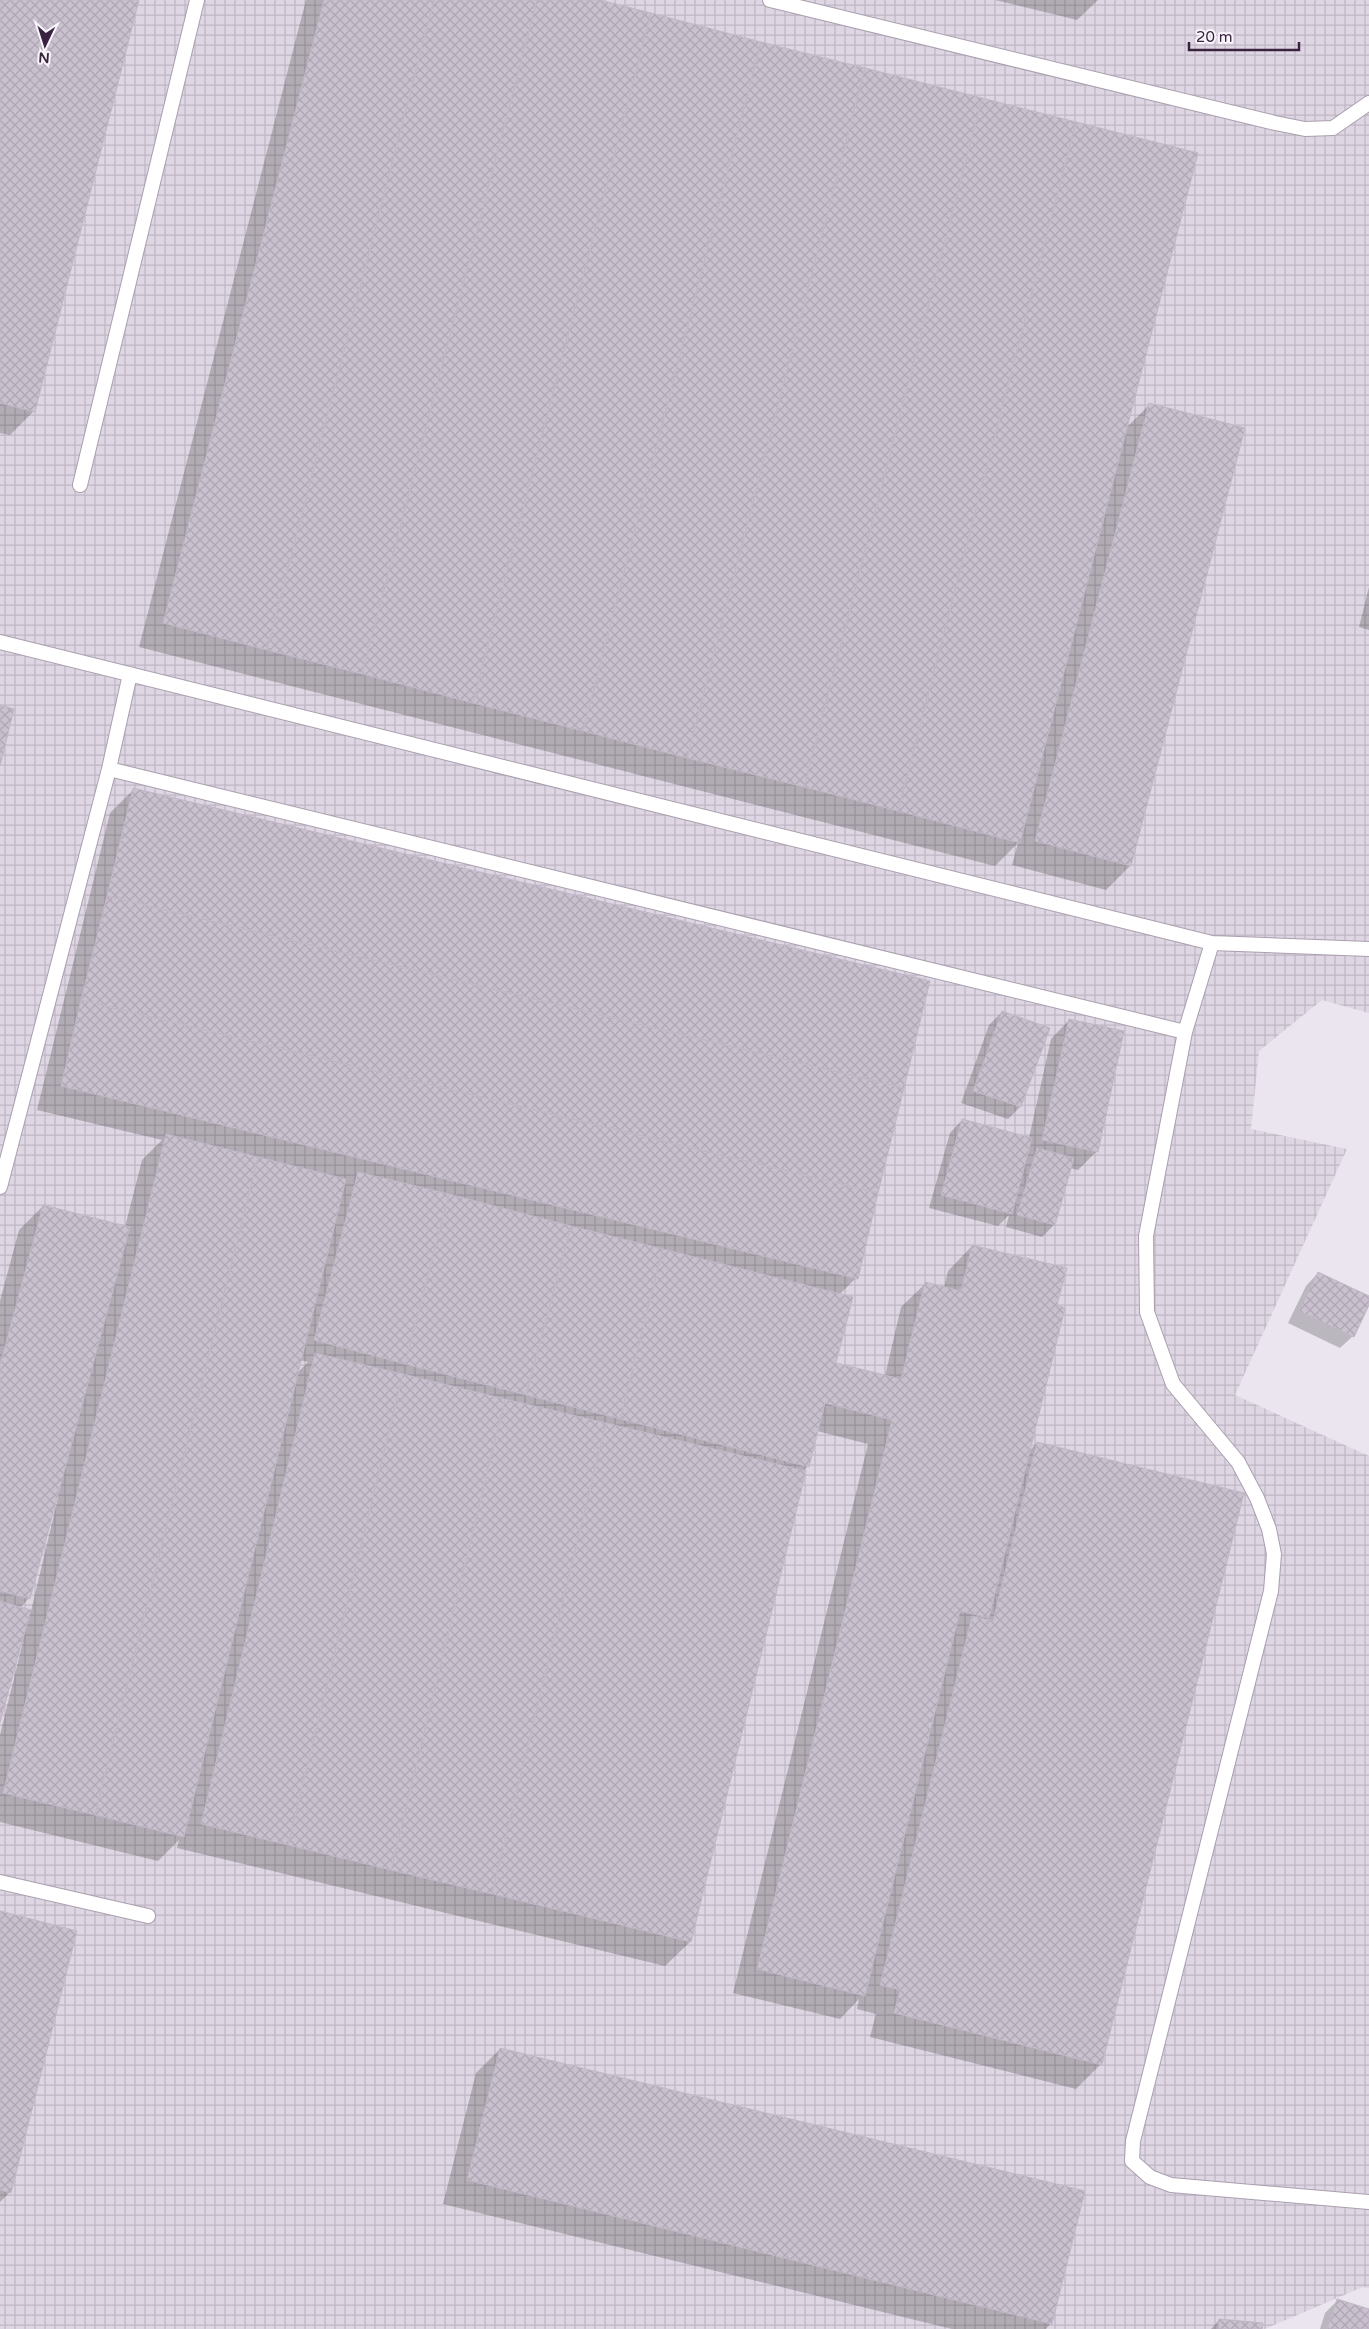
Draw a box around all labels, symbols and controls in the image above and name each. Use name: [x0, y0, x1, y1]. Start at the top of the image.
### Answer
north arrow: [20, 20, 70, 70]
scale bar: [1189, 20, 1299, 52]
text: 20 m: [1196, 28, 1233, 46]
text: N: [38, 49, 50, 66]

